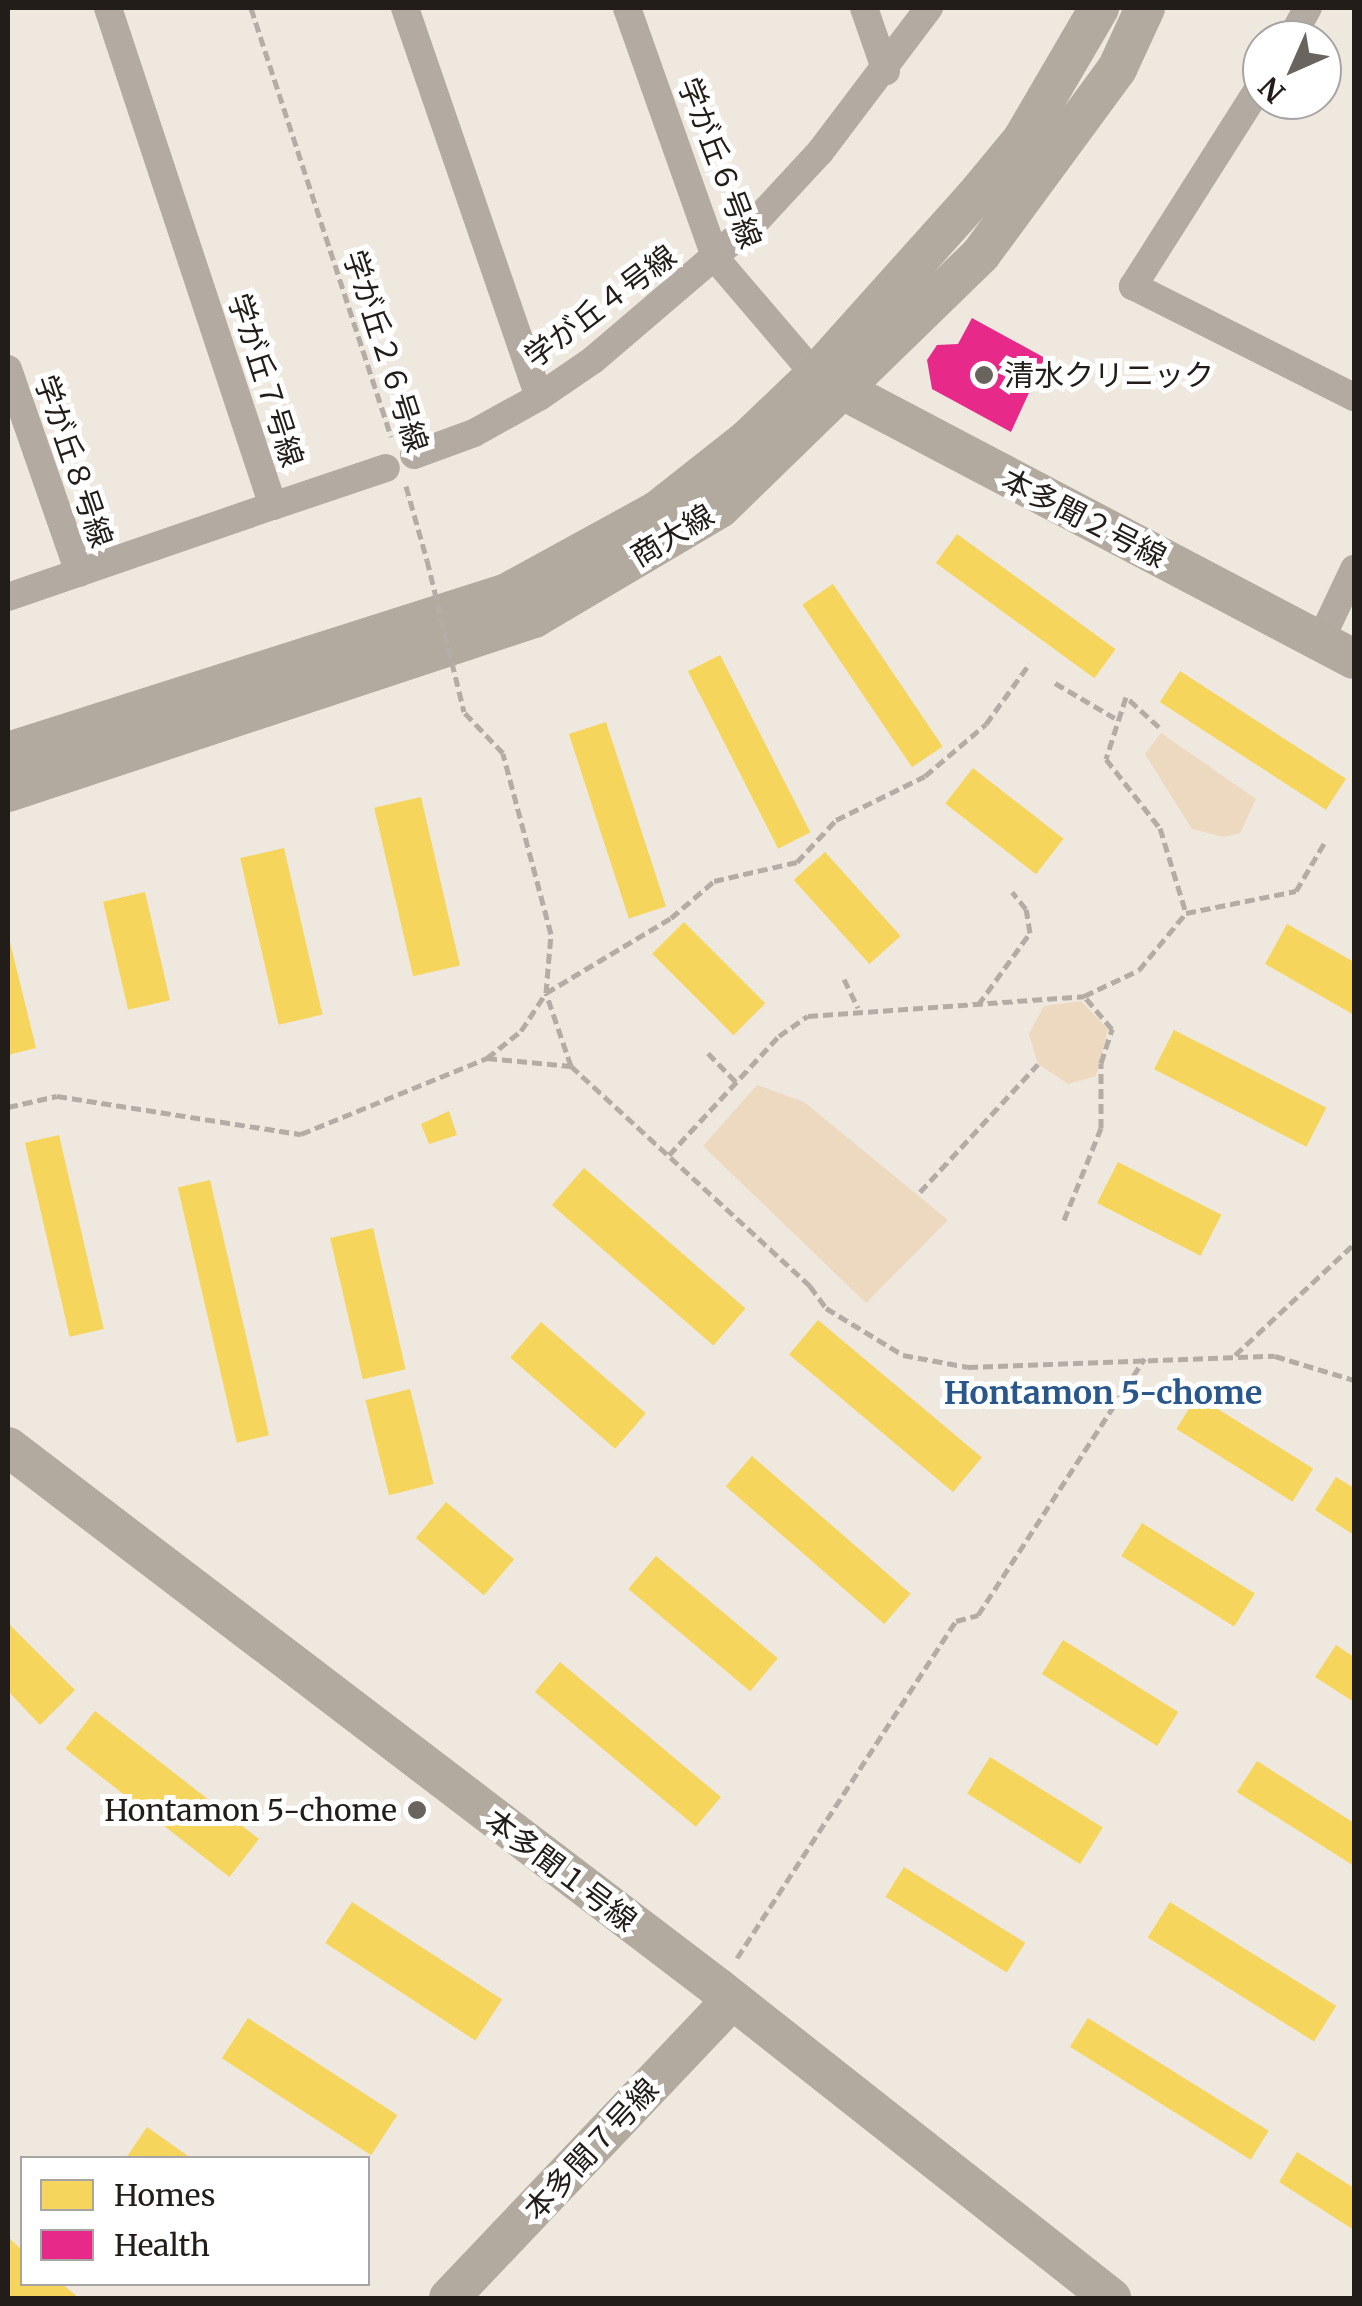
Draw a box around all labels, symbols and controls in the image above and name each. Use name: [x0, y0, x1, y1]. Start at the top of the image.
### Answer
north arrow: [1242, 20, 1342, 120]
text: N: [1252, 69, 1293, 110]
street label: 学が丘６号線: [671, 73, 769, 253]
street label: 学が丘４号線: [517, 237, 683, 375]
street label: 学が丘２６号線: [336, 246, 436, 456]
street label: 学が丘７号線: [221, 289, 311, 471]
place label: 清水クリニック: [1004, 357, 1214, 393]
marker: 清水クリニック: [973, 364, 995, 386]
street label: 学が丘８号線: [28, 370, 120, 552]
street label: 本多聞２号線: [996, 461, 1172, 575]
street label: 商大線: [624, 496, 720, 574]
district label: Hontamon 5-chome: [944, 1374, 1262, 1412]
place label: Hontamon 5-chome: [104, 1792, 397, 1828]
marker: Hontamon 5-chome: [406, 1799, 428, 1821]
street label: 本多聞１号線: [478, 1801, 644, 1939]
street label: 本多聞７号線: [516, 2071, 666, 2227]
legend: [20, 2156, 370, 2286]
text: Homes: [114, 2176, 215, 2214]
text: Health: [114, 2226, 210, 2264]

